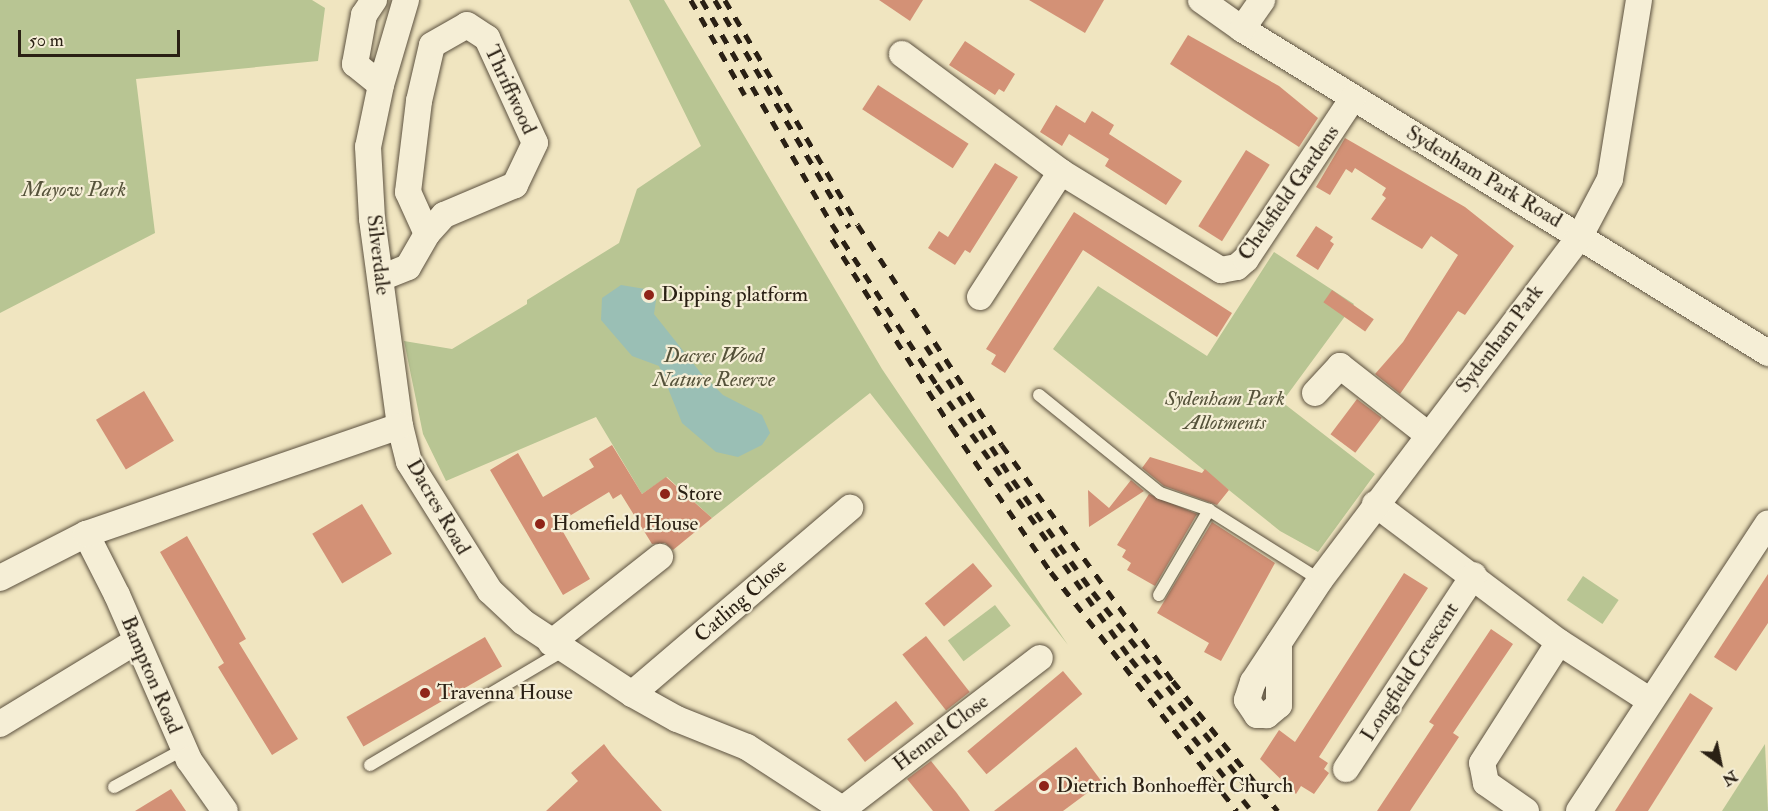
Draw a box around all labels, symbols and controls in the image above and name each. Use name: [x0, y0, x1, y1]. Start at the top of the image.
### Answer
scale bar: [21, 18, 183, 56]
text: 50 m: [29, 29, 64, 52]
street label: Thriffwood: [478, 41, 542, 139]
street label: Chelsfield Gardens: [1233, 121, 1345, 265]
street label: Sydenham Park Road: [1401, 121, 1567, 233]
park label: Mayow Park: [22, 177, 126, 203]
street label: Silverdale: [361, 213, 395, 297]
street label: Sydenham Park: [1451, 280, 1549, 398]
place label: Dipping platform: [661, 282, 808, 308]
marker: Dipping platform: [642, 288, 656, 302]
park label: Dacres Wood Nature Reserve: [653, 343, 775, 393]
park label: Sydenham Park Allotments: [1165, 386, 1285, 436]
street label: Dacres Road: [401, 455, 475, 559]
place label: Store: [677, 481, 722, 507]
marker: Store: [658, 487, 672, 501]
place label: Homefield House: [552, 511, 698, 537]
marker: Homefield House: [533, 517, 547, 531]
street label: Catling Close: [690, 554, 792, 648]
street label: Longfield Crescent: [1356, 598, 1464, 746]
street label: Bampton Road: [115, 612, 187, 738]
place label: Travenna House: [437, 680, 573, 706]
marker: Travenna House: [418, 686, 432, 700]
street label: Hennel Close: [888, 689, 994, 777]
north arrow: [1690, 733, 1750, 793]
text: N: [1718, 766, 1741, 790]
place label: Dietrich Bonhoeffer Church: [1056, 773, 1293, 799]
marker: Dietrich Bonhoeffer Church: [1037, 779, 1051, 793]

